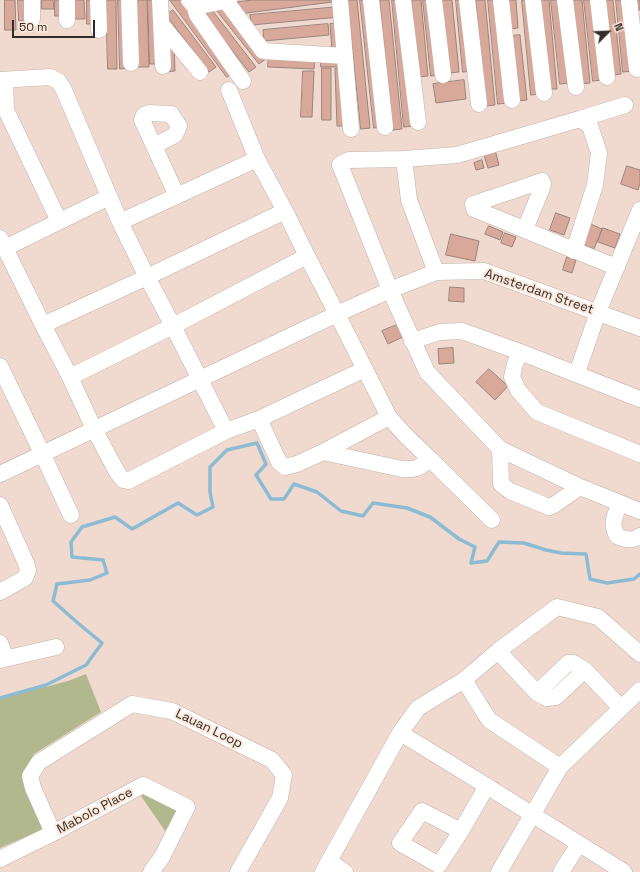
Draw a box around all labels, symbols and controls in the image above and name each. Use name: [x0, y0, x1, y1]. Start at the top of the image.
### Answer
scale bar: [14, 12, 97, 38]
north arrow: [588, 12, 628, 52]
text: 50 m: [19, 19, 47, 35]
text: N: [611, 21, 627, 33]
street label: Amsterdam Street: [482, 266, 596, 318]
street label: Lauan Loop: [173, 706, 245, 752]
street label: Mabolo Place: [54, 785, 136, 837]

